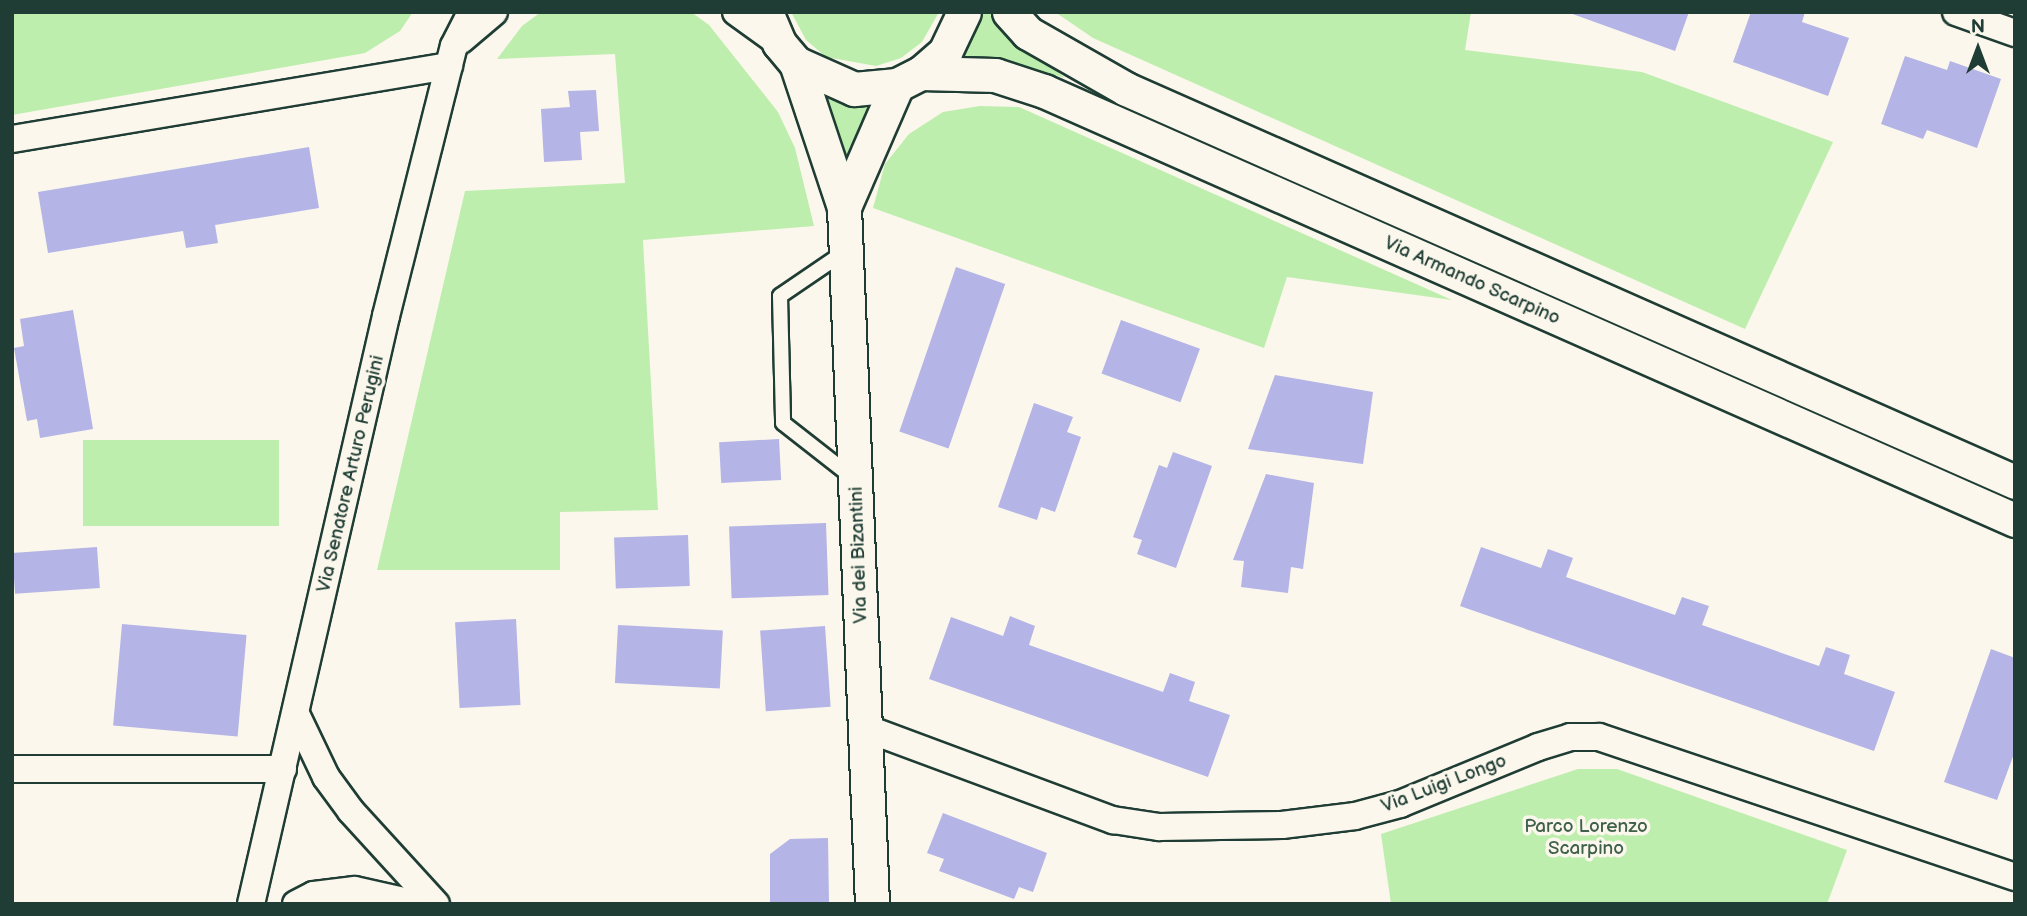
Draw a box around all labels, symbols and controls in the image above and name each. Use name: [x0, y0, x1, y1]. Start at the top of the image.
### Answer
north arrow: [1943, 14, 2013, 84]
text: N: [1971, 16, 1985, 39]
street label: Via Armando Scarpino: [1380, 232, 1564, 330]
street label: Via Senatore Arturo Perugini: [313, 353, 389, 595]
street label: Via dei Bizantini: [845, 486, 873, 624]
street label: Via Luigi Longo: [1378, 750, 1510, 818]
park label: Parco Lorenzo Scarpino: [1524, 816, 1648, 860]

